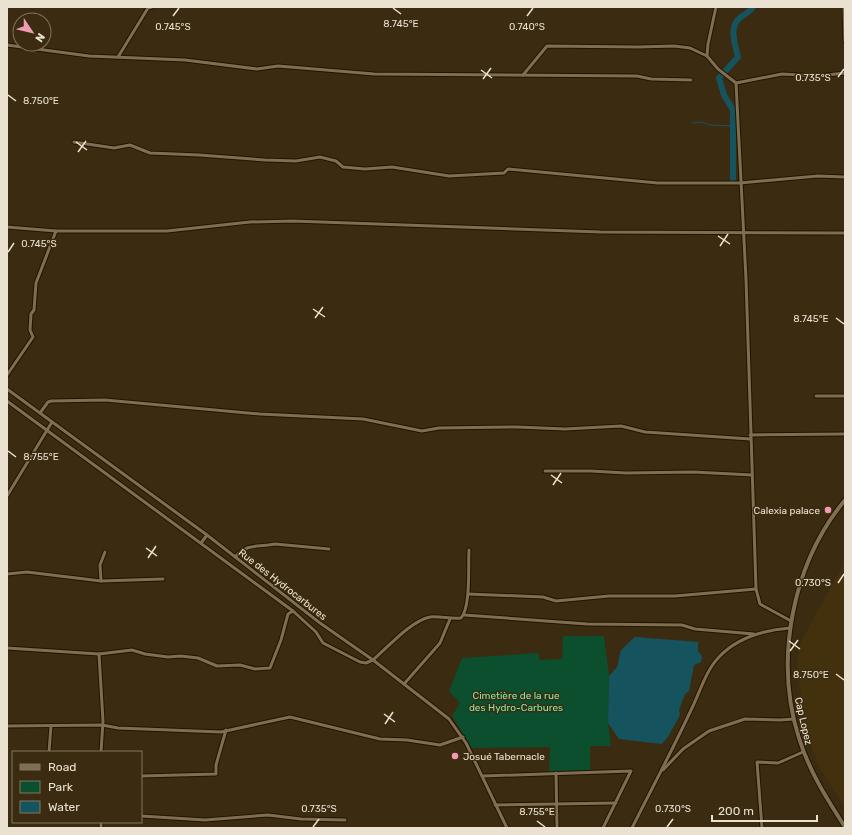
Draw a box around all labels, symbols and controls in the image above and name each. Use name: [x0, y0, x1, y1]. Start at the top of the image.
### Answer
north arrow: [12, 12, 52, 52]
text: 8.745°E: [383, 18, 419, 30]
text: 0.745°S: [155, 21, 191, 33]
text: 0.740°S: [509, 21, 545, 33]
text: N: [32, 30, 47, 44]
text: 0.735°S: [795, 72, 831, 84]
text: 8.750°E: [23, 95, 59, 107]
text: 0.745°S: [21, 238, 57, 250]
text: 8.745°E: [793, 313, 829, 325]
text: 8.755°E: [23, 451, 59, 463]
place label: Calexia palace: [754, 505, 820, 517]
marker: Calexia palace: [823, 505, 833, 515]
street label: Rue des Hydrocarbures: [236, 547, 329, 623]
text: 0.730°S: [795, 577, 831, 589]
text: 8.750°E: [793, 669, 829, 681]
park label: Cimetière de la rue des Hydro-Carbures: [469, 690, 563, 714]
street label: Cap Lopez: [792, 696, 814, 746]
legend: [12, 751, 142, 823]
marker: Josué Tabernacle: [450, 751, 460, 761]
place label: Josué Tabernacle: [463, 751, 545, 763]
text: Road: [48, 760, 76, 774]
text: Park: [48, 780, 74, 794]
scale bar: [712, 797, 817, 823]
text: Water: [48, 800, 80, 814]
text: 0.735°S: [301, 803, 337, 815]
text: 0.730°S: [655, 803, 691, 815]
text: 200 m: [718, 804, 754, 818]
text: 8.755°E: [519, 806, 555, 818]

